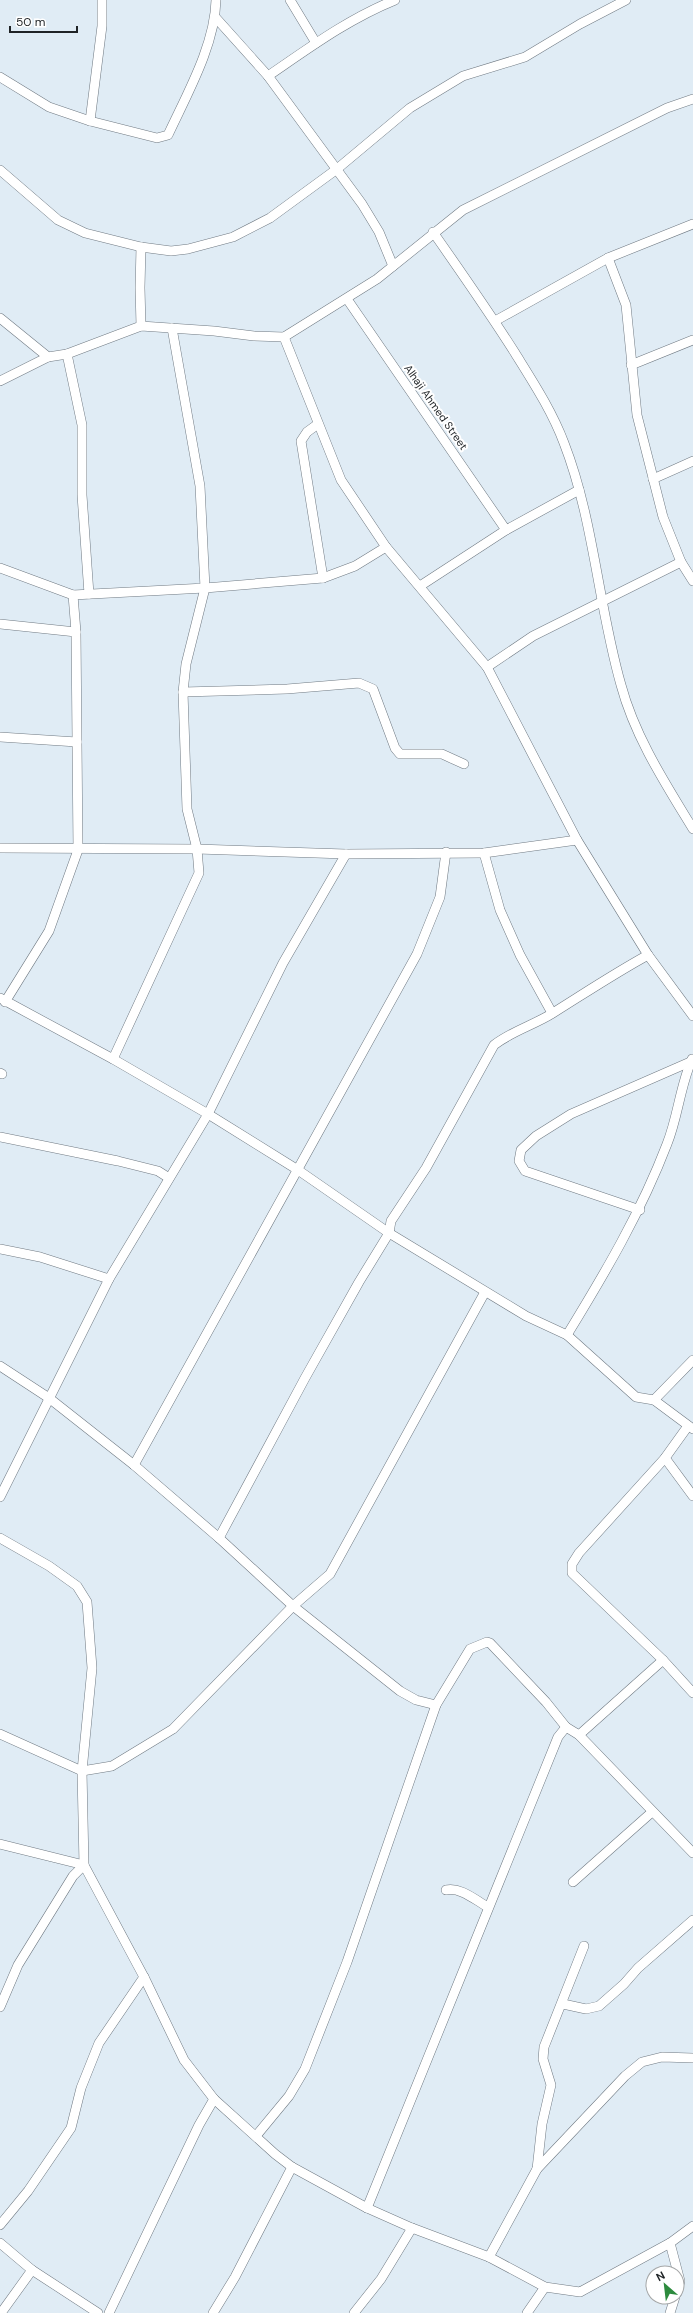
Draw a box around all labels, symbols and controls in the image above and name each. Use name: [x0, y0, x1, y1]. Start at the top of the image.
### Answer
scale bar: [10, 8, 77, 34]
text: 50 m: [16, 14, 45, 30]
street label: Alhaji Ahmed Street: [401, 362, 471, 452]
north arrow: [645, 2265, 685, 2305]
text: N: [653, 2268, 667, 2284]

